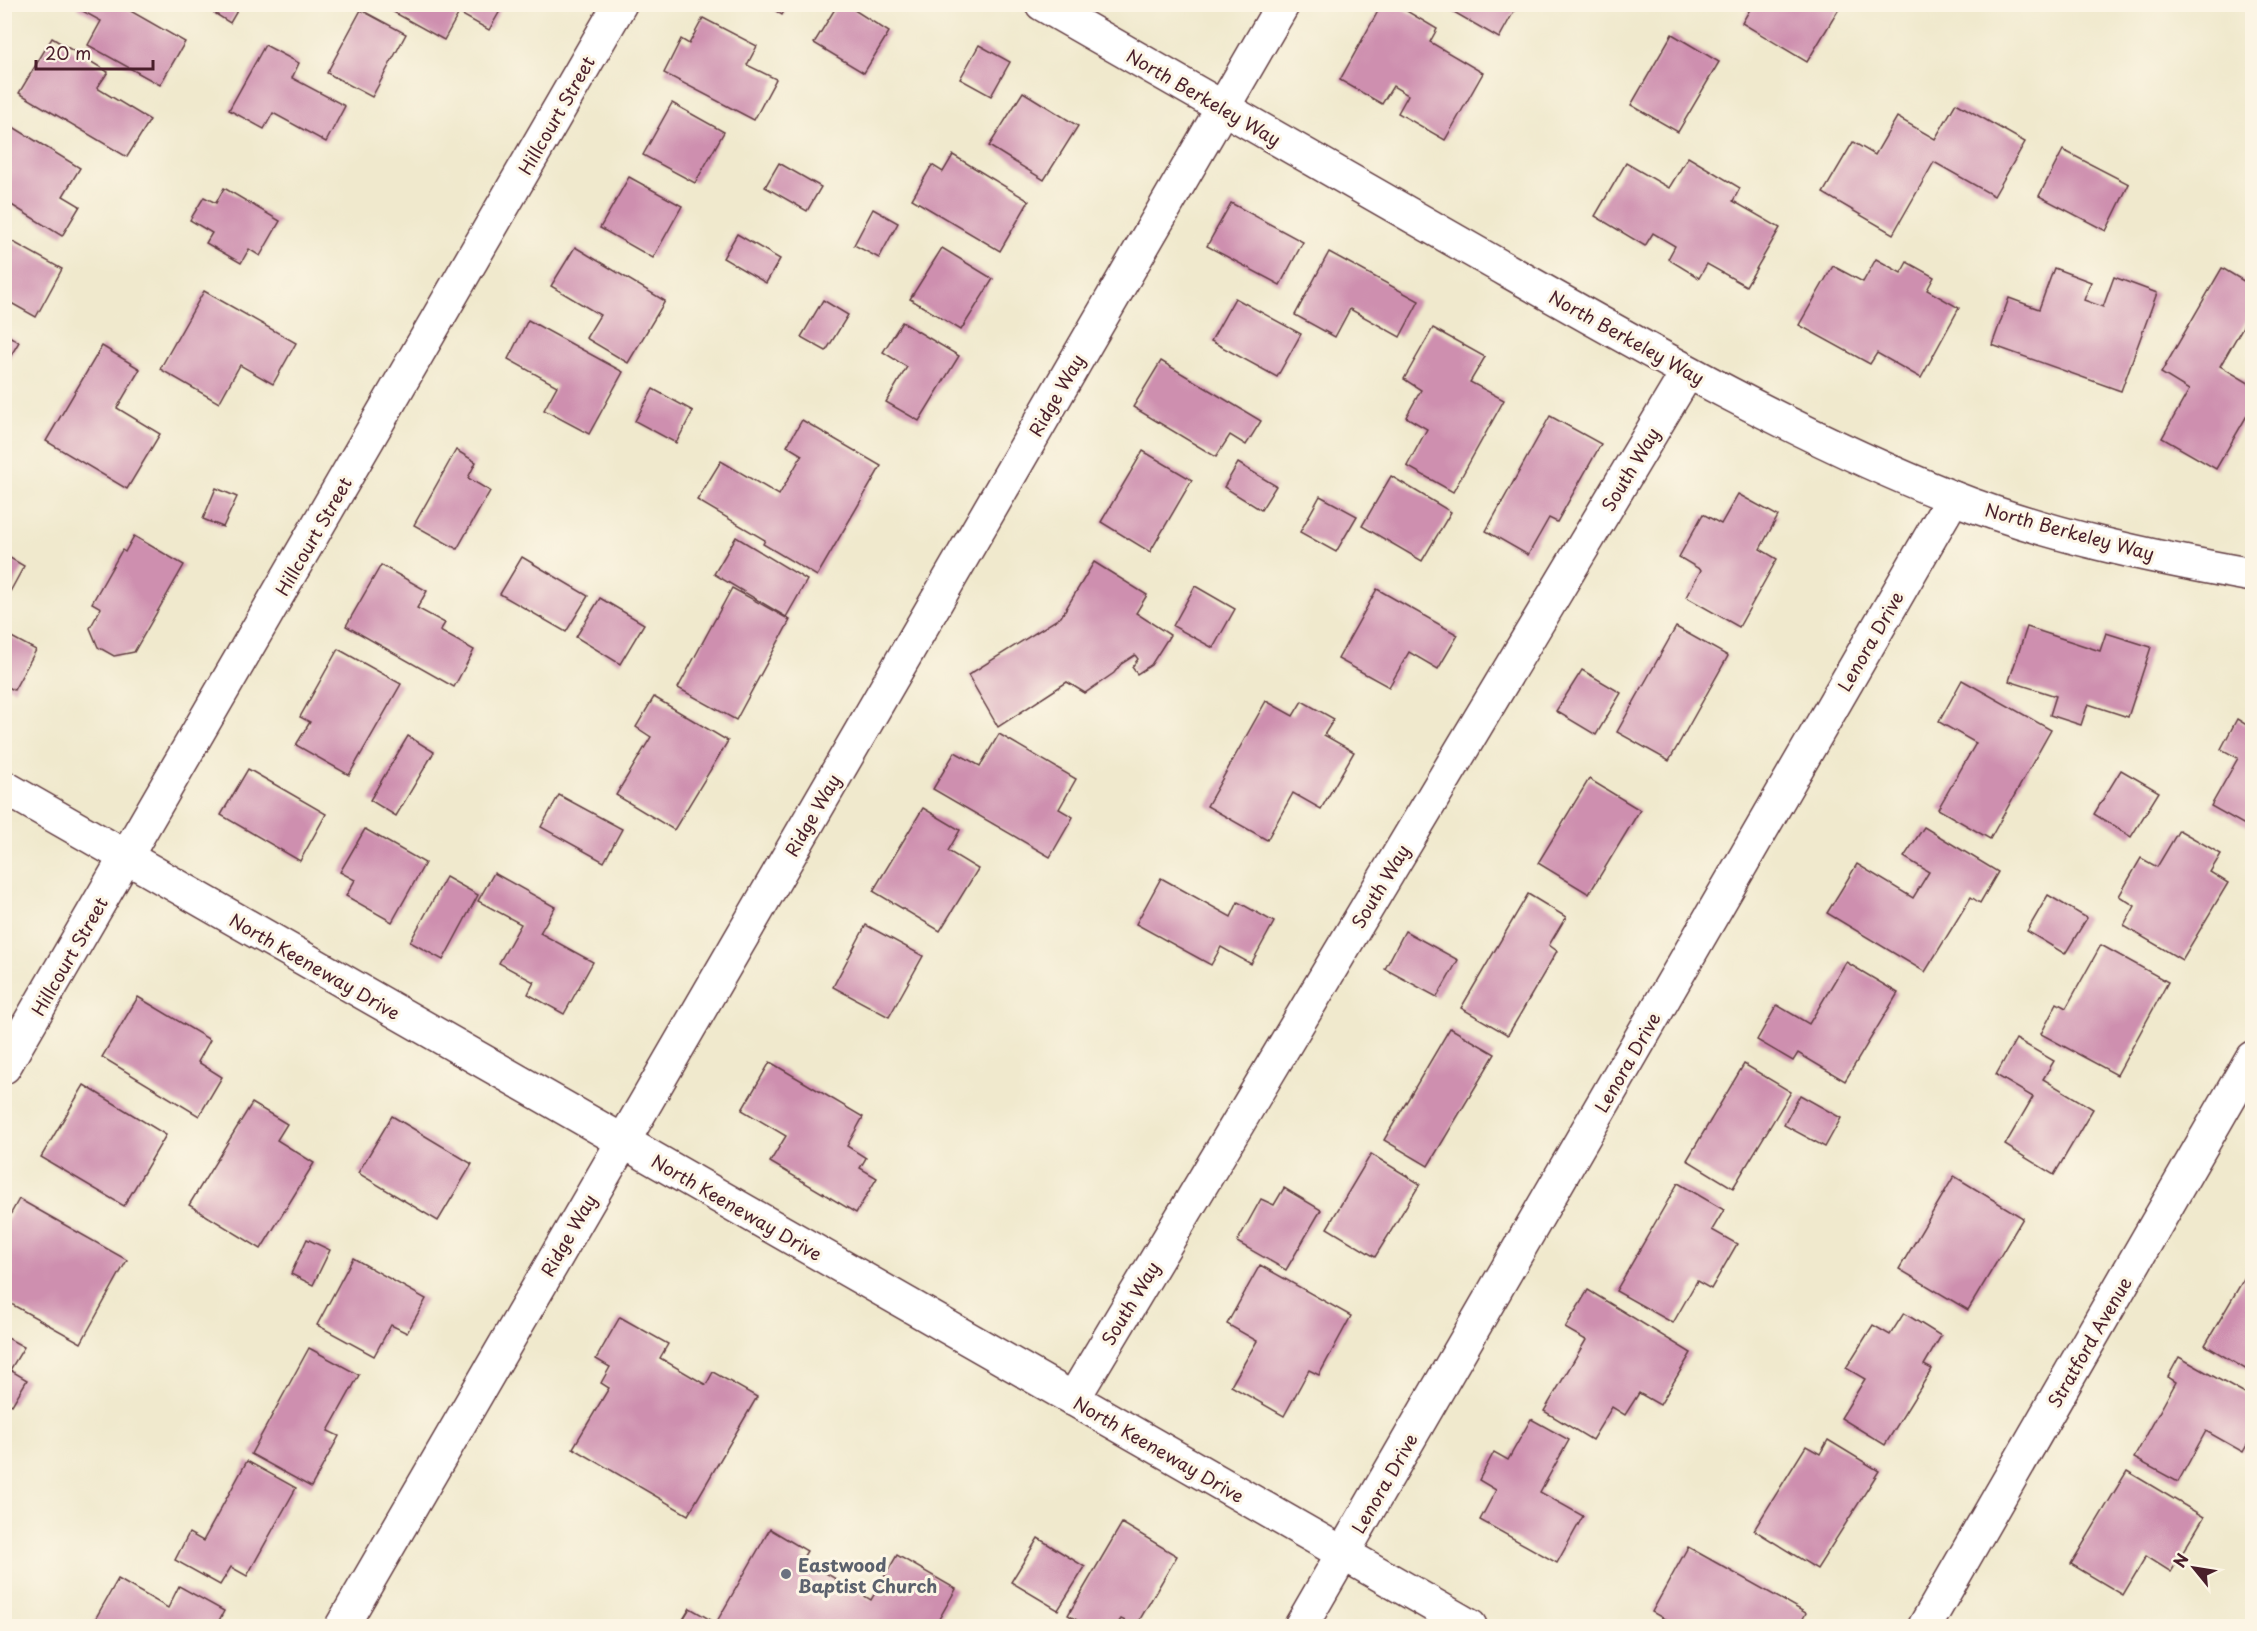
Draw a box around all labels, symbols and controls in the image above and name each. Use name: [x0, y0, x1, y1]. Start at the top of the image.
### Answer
scale bar: [36, 33, 153, 71]
text: 20 m: [45, 39, 91, 66]
street label: North Berkeley Way: [1122, 42, 1286, 152]
street label: Hillcourt Street: [511, 51, 601, 179]
street label: North Berkeley Way: [1544, 283, 1710, 391]
street label: Ridge Way: [1021, 349, 1091, 441]
street label: South Way: [1594, 422, 1666, 516]
street label: Hillcourt Street: [268, 472, 358, 600]
street label: North Berkeley Way: [1982, 495, 2158, 567]
street label: Lenora Drive: [1830, 586, 1910, 696]
street label: Ridge Way: [777, 769, 847, 861]
street label: South Way: [1344, 839, 1416, 933]
street label: Hillcourt Street: [24, 892, 114, 1020]
street label: North Keeneway Drive: [225, 906, 405, 1026]
street label: Lenora Drive: [1587, 1007, 1667, 1117]
street label: North Keeneway Drive: [647, 1147, 827, 1267]
street label: Ridge Way: [533, 1189, 603, 1281]
street label: South Way: [1094, 1256, 1166, 1350]
street label: Stratford Avenue: [2040, 1271, 2138, 1413]
street label: North Keeneway Drive: [1069, 1389, 1249, 1509]
street label: Lenora Drive: [1344, 1428, 1424, 1538]
north arrow: [2164, 1538, 2224, 1598]
text: N: [2167, 1549, 2194, 1571]
place label: Eastwood Baptist Church: [798, 1551, 937, 1599]
marker: Eastwood Baptist Church: [779, 1567, 793, 1581]

